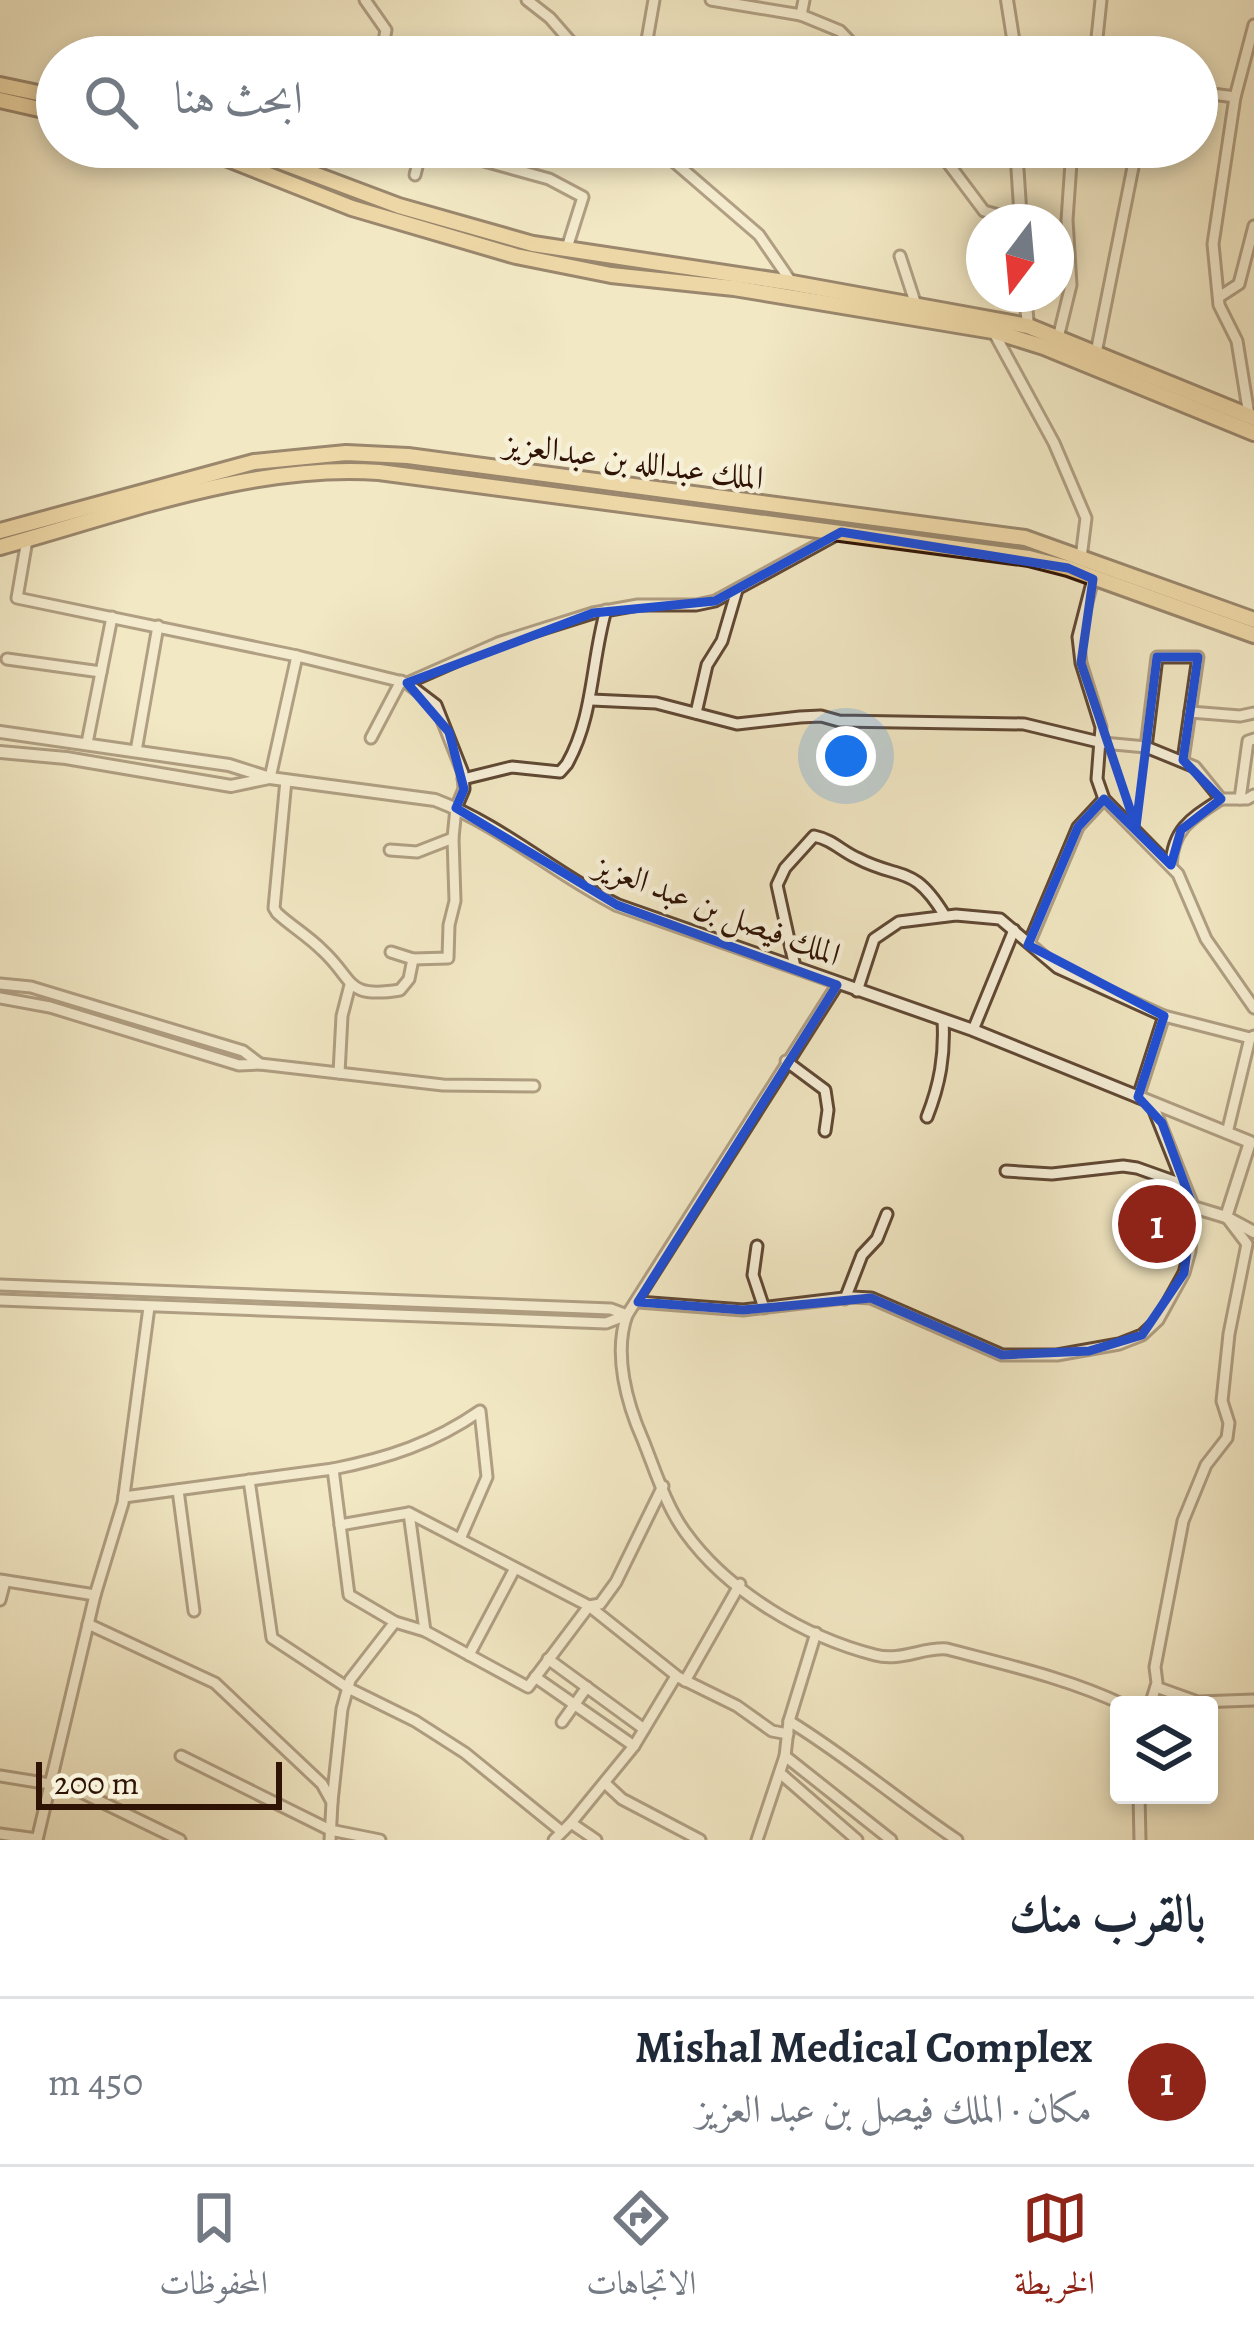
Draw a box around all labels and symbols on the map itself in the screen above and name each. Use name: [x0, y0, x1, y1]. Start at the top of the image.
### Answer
north arrow: [966, 204, 1074, 312]
street label: الملك عبدالله بن عبدالعزيز: [499, 419, 767, 500]
your location: [816, 726, 876, 786]
street label: الملك فيصل بن عبد العزيز: [585, 840, 847, 978]
pin: 1: [1118, 1179, 1196, 1269]
scale bar: [36, 1756, 282, 1809]

